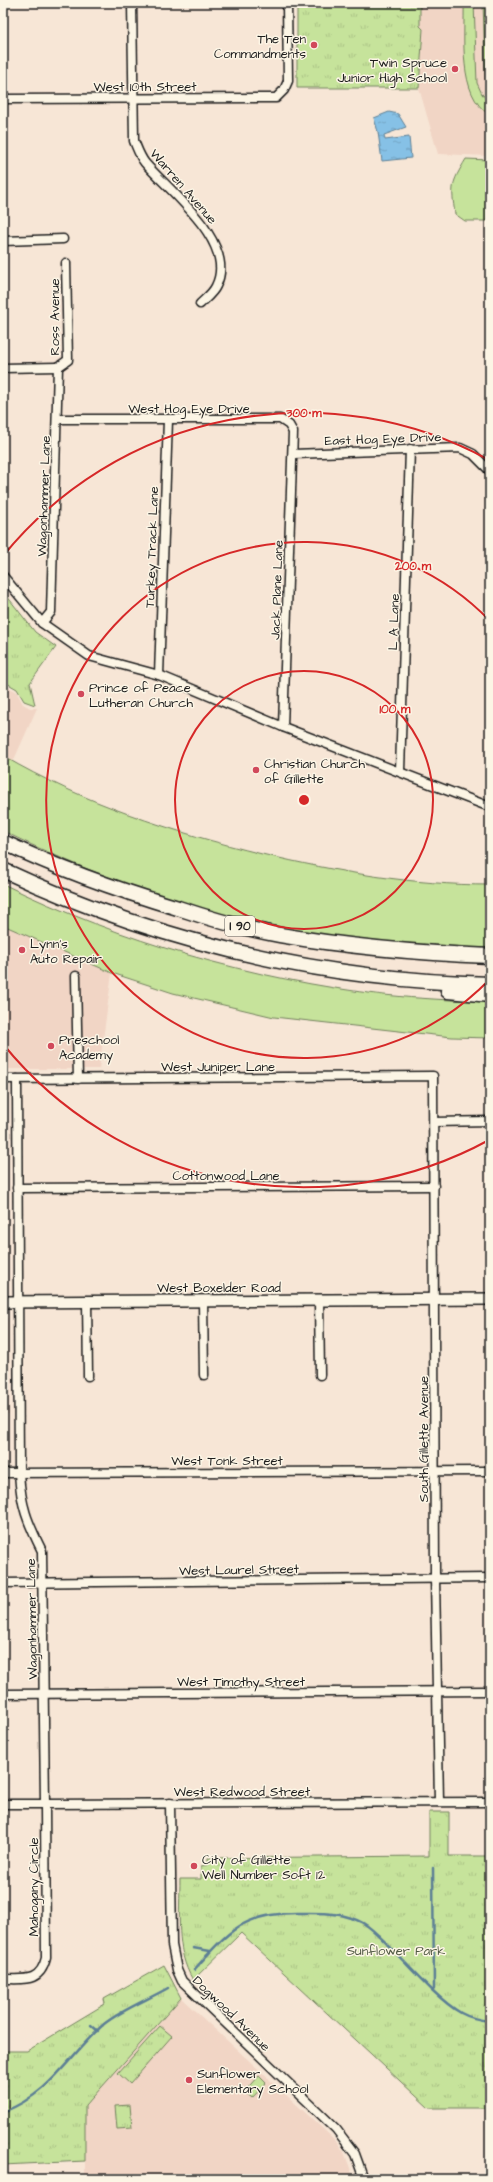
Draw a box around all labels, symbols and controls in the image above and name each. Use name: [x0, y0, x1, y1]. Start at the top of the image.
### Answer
place label: The Ten Commandments: [214, 30, 306, 63]
marker: The Ten Commandments: [309, 40, 319, 50]
place label: Twin Spruce Junior High School: [337, 54, 447, 88]
marker: Twin Spruce Junior High School: [450, 64, 460, 74]
street label: West 10th Street: [93, 78, 197, 96]
street label: Warren Avenue: [146, 145, 221, 228]
street label: Ross Avenue: [46, 278, 64, 356]
street label: West Hog Eye Drive: [128, 400, 250, 419]
text: 300 m: [285, 405, 322, 422]
street label: East Hog Eye Drive: [324, 428, 442, 451]
street label: Wagonhammer Lane: [33, 435, 56, 557]
street label: Turkey Track Lane: [141, 486, 164, 608]
street label: Jack Plane Lane: [266, 540, 288, 640]
text: 200 m: [394, 558, 432, 575]
street label: L A Lane: [384, 593, 404, 651]
place label: Prince of Peace Lutheran Church: [89, 679, 193, 712]
marker: Prince of Peace Lutheran Church: [76, 689, 86, 699]
text: 100 m: [380, 701, 411, 718]
place label: Christian Church of Gillette: [264, 755, 365, 788]
marker: Christian Church of Gillette: [251, 765, 261, 775]
centre of rings: [297, 793, 311, 807]
road number: I 90: [225, 916, 255, 936]
place label: Lynn's Auto Repair: [30, 935, 102, 968]
marker: Lynn's Auto Repair: [17, 945, 27, 955]
place label: Preschool Academy: [59, 1031, 119, 1065]
marker: Preschool Academy: [46, 1041, 56, 1051]
street label: West Juniper Lane: [161, 1058, 275, 1076]
street label: Cottonwood Lane: [173, 1167, 280, 1185]
street label: West Boxelder Road: [157, 1279, 281, 1297]
street label: South Gillette Avenue: [415, 1376, 433, 1502]
street label: West Tonk Street: [171, 1452, 283, 1470]
street label: Wagonhammer Lane: [22, 1558, 43, 1680]
street label: West Laurel Street: [179, 1560, 300, 1580]
street label: West Timothy Street: [177, 1673, 306, 1692]
street label: West Redwood Street: [174, 1783, 311, 1801]
street label: Mahogany Circle: [25, 1838, 44, 1936]
place label: City of Gillette Well Number Soft 12: [202, 1851, 326, 1884]
marker: City of Gillette Well Number Soft 12: [189, 1861, 199, 1871]
park label: Sunflower Park: [347, 1942, 445, 1960]
street label: Dogwood Avenue: [188, 1972, 274, 2056]
place label: Sunflower Elementary School: [197, 2065, 309, 2099]
marker: Sunflower Elementary School: [184, 2075, 194, 2085]

